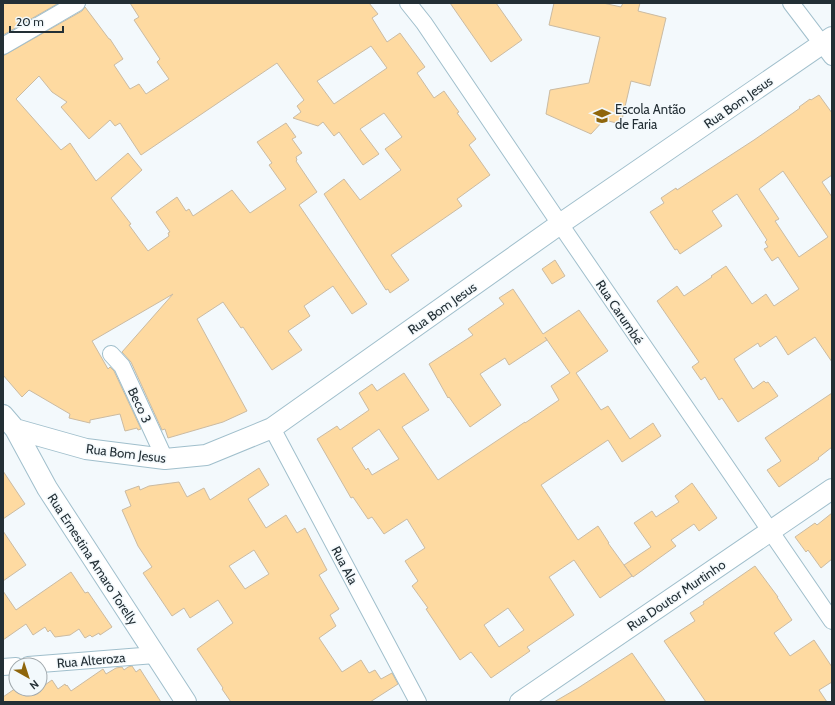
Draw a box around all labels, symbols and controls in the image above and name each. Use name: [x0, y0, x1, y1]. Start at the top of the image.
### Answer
scale bar: [10, 8, 63, 34]
text: 20 m: [16, 14, 44, 29]
street label: Rua Bom Jesus: [701, 72, 776, 132]
place label: Escola Antão de Faria: [615, 101, 686, 132]
school or university icon: Escola Antão de Faria: [592, 106, 612, 126]
street label: Rua Carumbé: [593, 277, 648, 347]
street label: Rua Bom Jesus: [405, 278, 480, 338]
street label: Beco 3: [125, 385, 155, 425]
street label: Rua Bom Jesus: [85, 440, 167, 466]
street label: Rua Ernestina Amaro Torelly: [44, 490, 142, 628]
street label: Rua Ala: [328, 543, 362, 587]
street label: Rua Doutor Murtinho: [624, 556, 728, 634]
street label: Rua Alteroza: [56, 649, 127, 671]
north arrow: [8, 657, 48, 697]
text: N: [27, 677, 42, 693]

